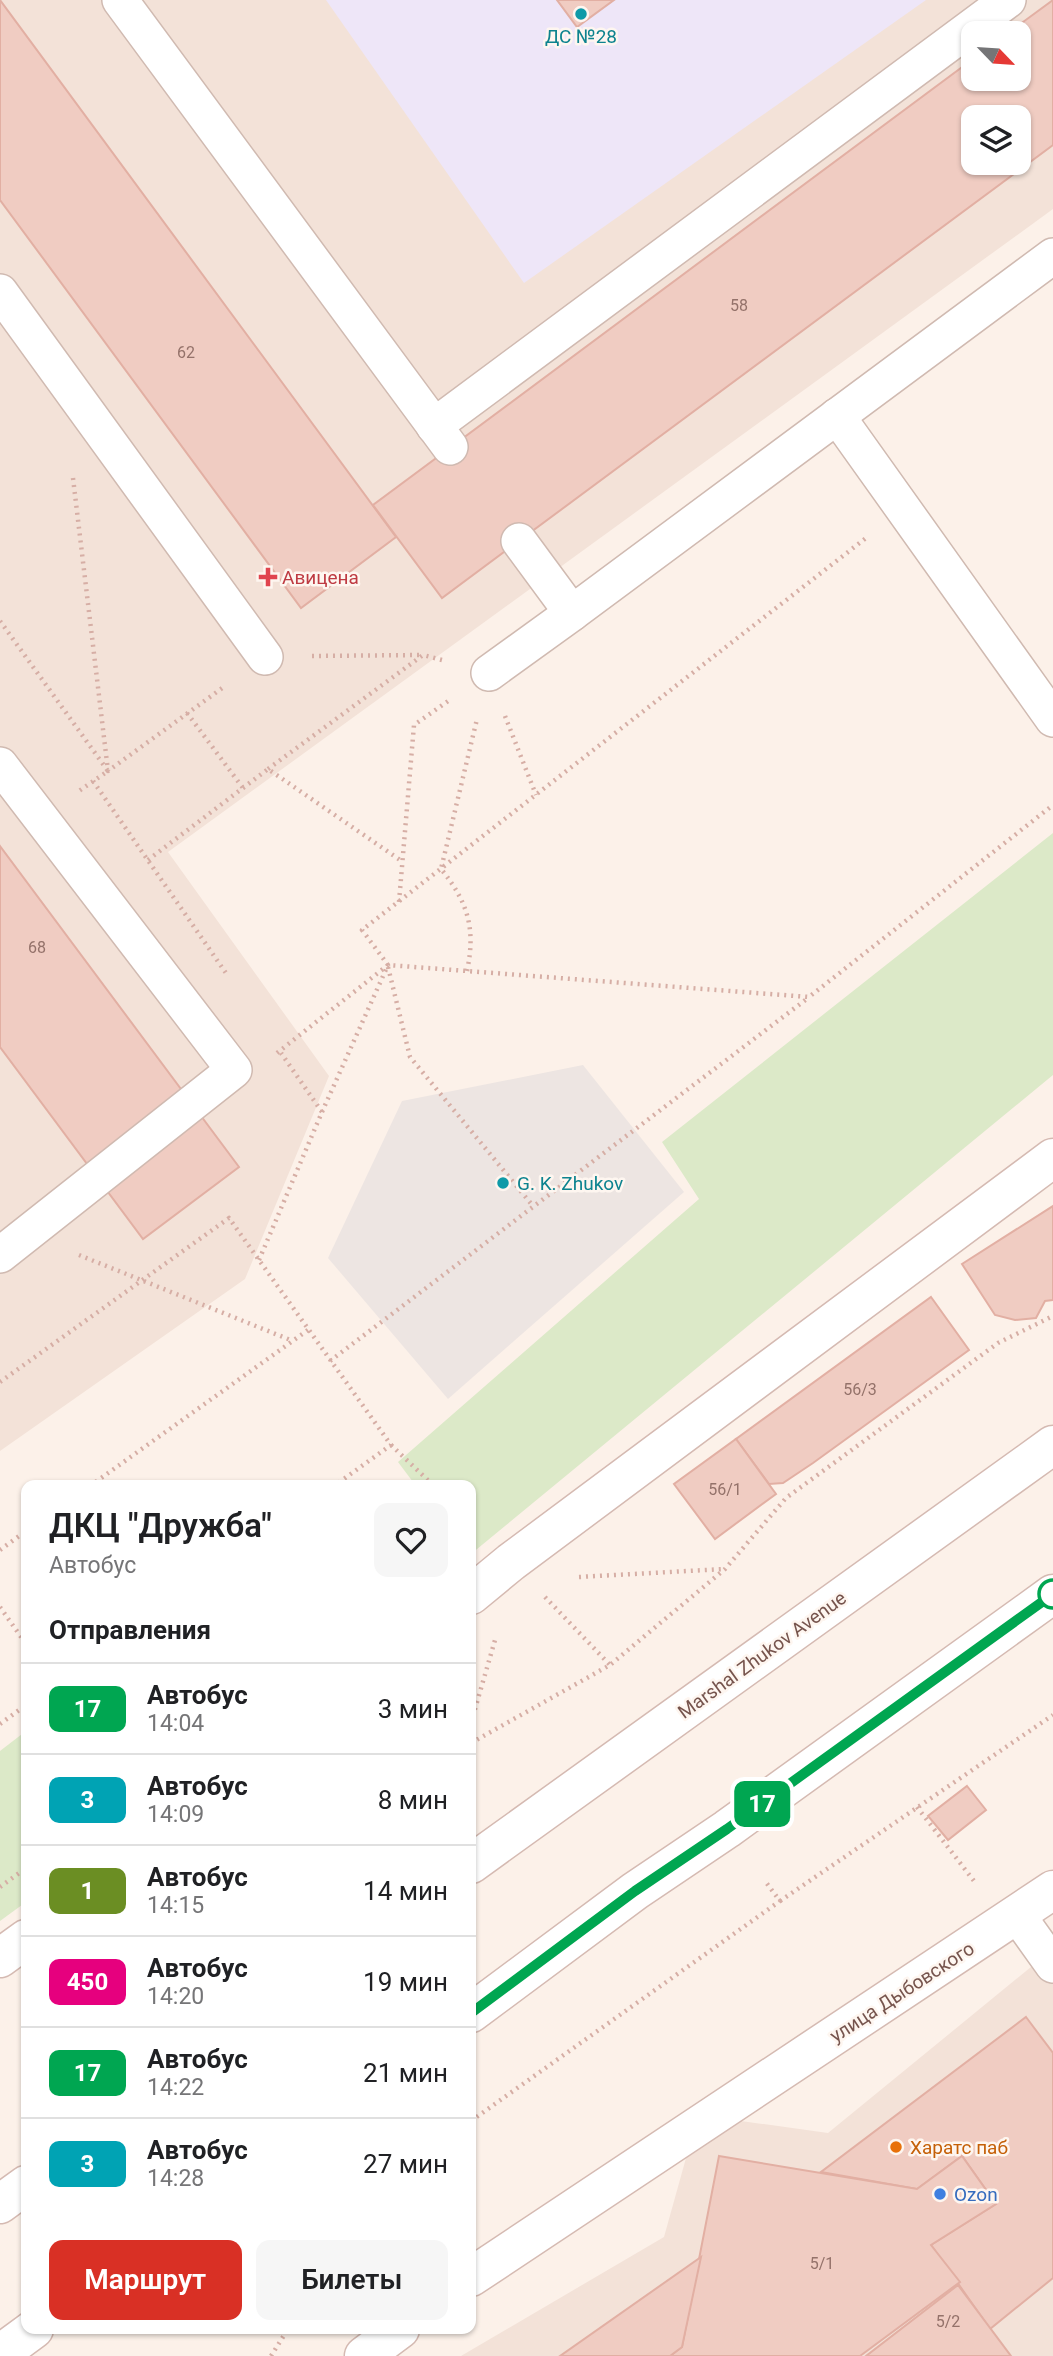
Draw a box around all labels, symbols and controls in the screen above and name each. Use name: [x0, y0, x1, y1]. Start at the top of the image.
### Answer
marker: ДС №28: [573, 6, 589, 22]
north arrow: [961, 21, 1031, 91]
map controls: [961, 21, 1031, 175]
place label: ДС №28: [545, 25, 617, 48]
button: layers: [961, 105, 1031, 175]
house number: 58: [730, 296, 748, 315]
house number: 62: [177, 343, 195, 362]
place label: Авицена: [282, 566, 359, 589]
marker: Авицена: [260, 569, 276, 585]
house number: 68: [28, 938, 46, 957]
place label: G. K. Zhukov: [517, 1172, 623, 1195]
marker: G. K. Zhukov: [495, 1175, 511, 1191]
house number: 56/3: [843, 1380, 877, 1399]
house number: 56/1: [708, 1480, 742, 1499]
button: heart: [374, 1503, 448, 1577]
text: ДКЦ "Дружба": [49, 1506, 272, 1545]
text: Автобус: [49, 1552, 136, 1579]
unlabelled marker: [1038, 1579, 1053, 1609]
street label: Marshal Zhukov Avenue: [674, 1586, 850, 1724]
text: Отправления: [49, 1615, 211, 1645]
text: Автобус: [147, 1680, 248, 1710]
text: 3 мин: [378, 1694, 448, 1724]
text: 17: [74, 1695, 101, 1723]
text: 14:04: [147, 1710, 204, 1737]
text: Автобус: [147, 1771, 248, 1801]
line badge: 17: [730, 1781, 794, 1827]
text: 8 мин: [378, 1785, 448, 1815]
text: 3: [81, 1786, 94, 1814]
text: 17: [748, 1790, 776, 1818]
text: 14:09: [147, 1801, 204, 1828]
text: Автобус: [147, 1862, 248, 1892]
text: 14 мин: [363, 1876, 448, 1906]
text: 1: [81, 1877, 94, 1905]
text: 14:15: [147, 1892, 204, 1919]
street label: улица Дыбовского: [825, 1937, 979, 2047]
text: Автобус: [147, 1953, 248, 1983]
text: 19 мин: [363, 1967, 448, 1997]
text: 450: [67, 1968, 108, 1996]
text: 14:20: [147, 1983, 204, 2010]
text: Автобус: [147, 2044, 248, 2074]
text: 21 мин: [363, 2058, 448, 2088]
text: 17: [74, 2059, 101, 2087]
text: 14:22: [147, 2074, 204, 2101]
text: Автобус: [147, 2135, 248, 2165]
place label: Харатс паб: [910, 2136, 1008, 2159]
marker: Харатс паб: [888, 2139, 904, 2155]
text: 27 мин: [363, 2149, 448, 2179]
text: 3: [81, 2150, 94, 2178]
text: 14:28: [147, 2165, 204, 2192]
place label: Ozon: [954, 2183, 998, 2206]
marker: Ozon: [932, 2186, 948, 2202]
button: Маршрут: [49, 2240, 242, 2320]
button: Билеты: [256, 2240, 448, 2320]
house number: 5/1: [810, 2254, 834, 2273]
house number: 5/2: [936, 2312, 960, 2331]

